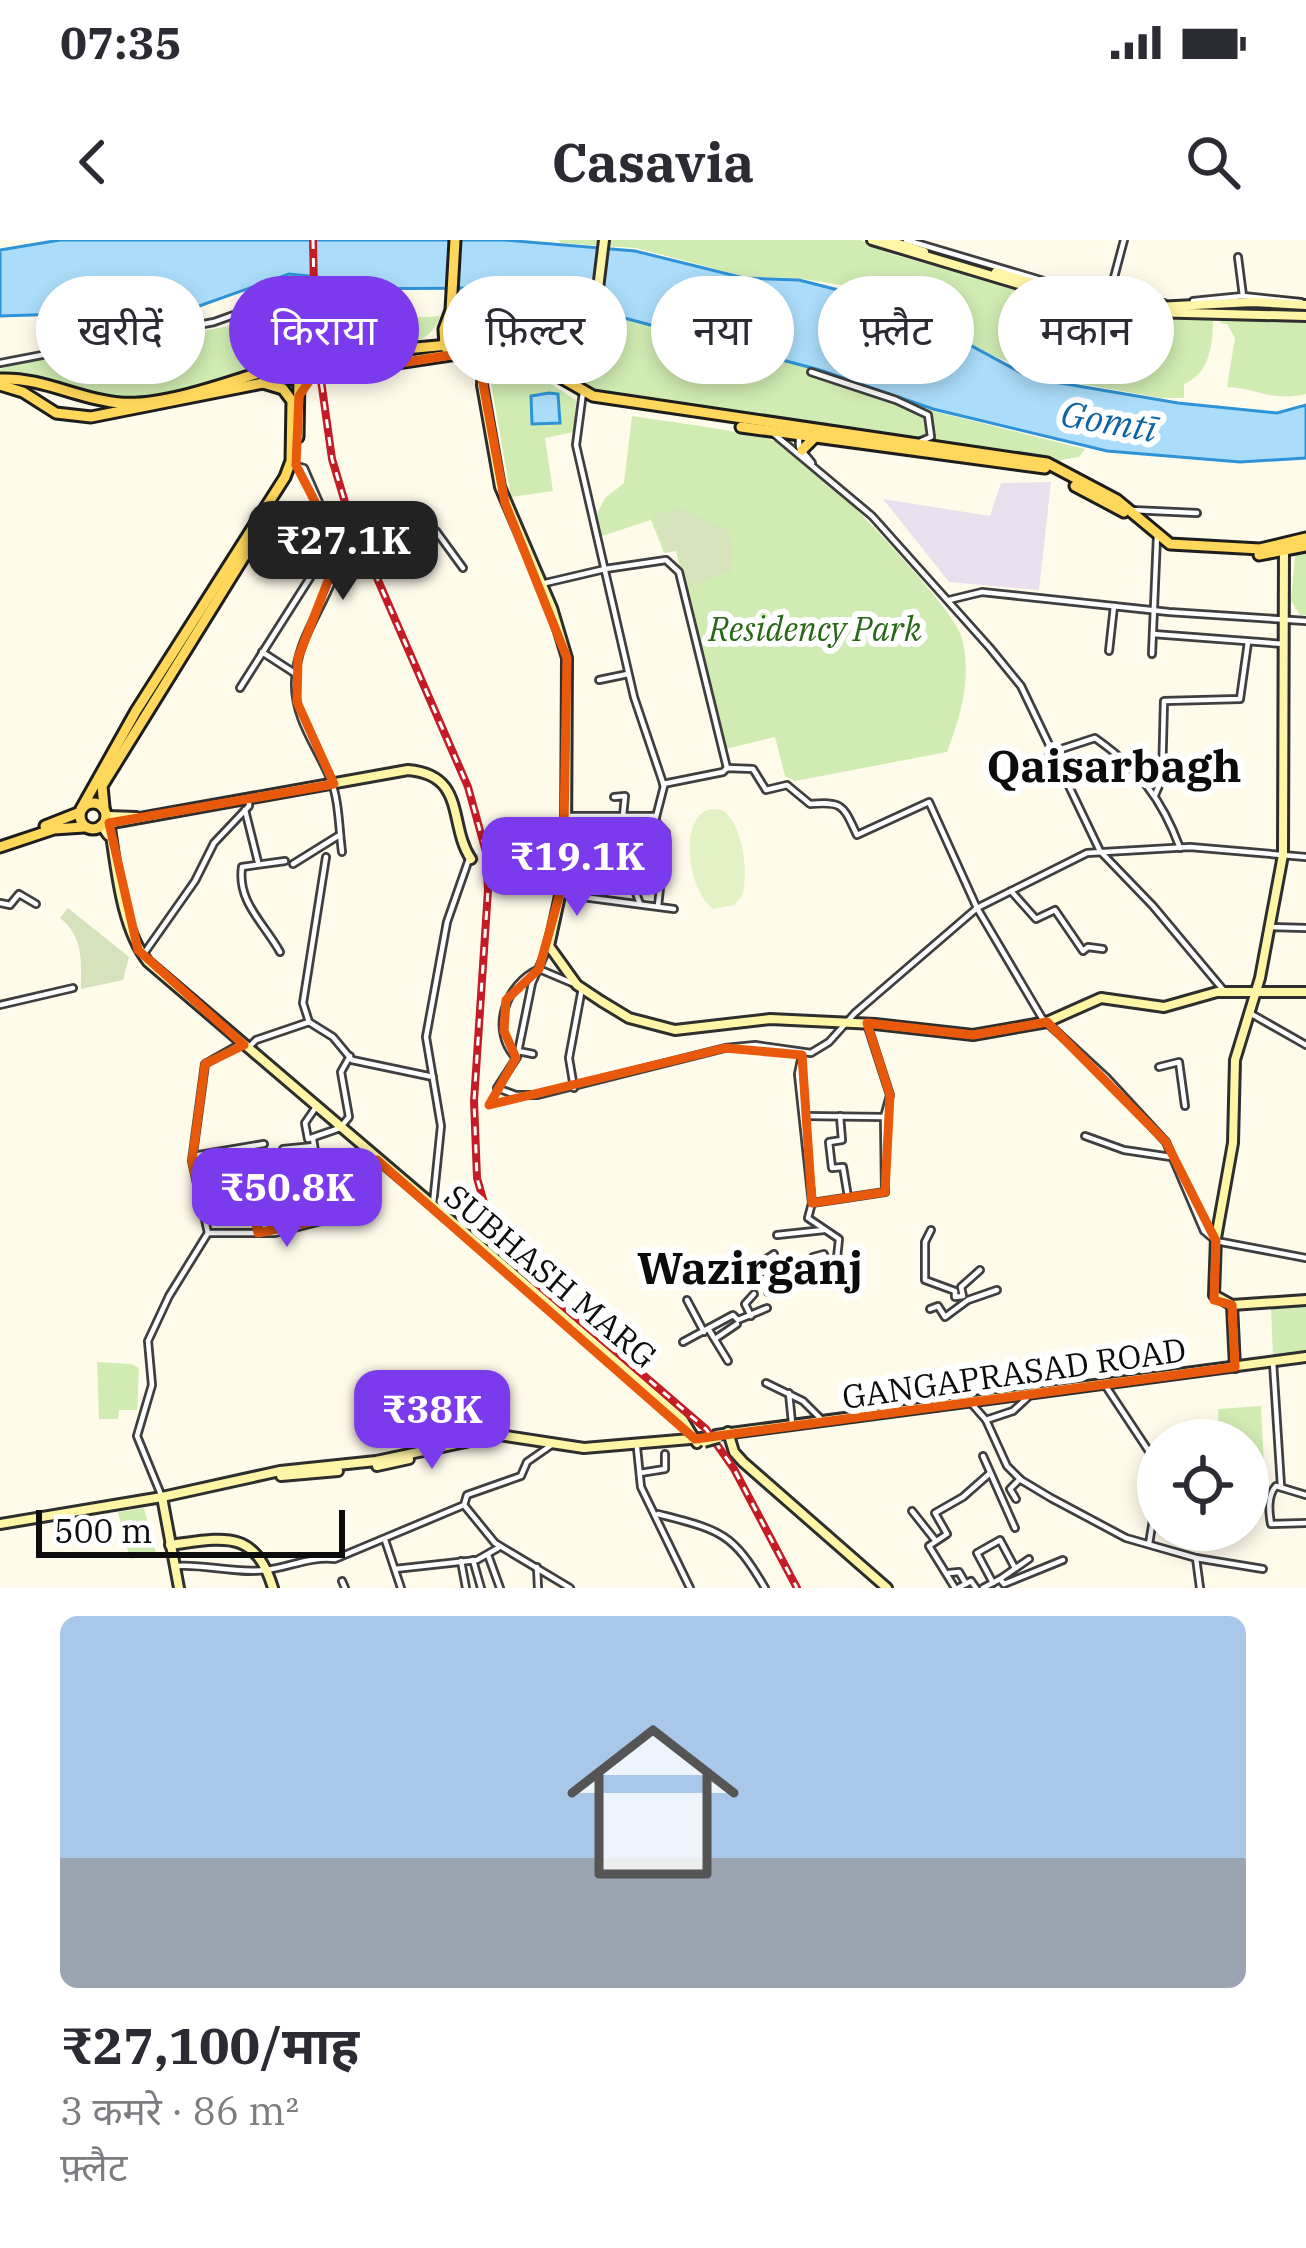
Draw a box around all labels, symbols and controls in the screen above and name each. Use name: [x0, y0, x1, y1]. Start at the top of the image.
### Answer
text: 07:35: [60, 13, 182, 71]
text: Casavia: [552, 127, 754, 197]
icon: back: [60, 129, 126, 195]
icon: search: [1180, 129, 1246, 195]
chip: खरीदें: [36, 276, 205, 384]
chip: किराया: [229, 276, 419, 384]
chip: फ़िल्टर: [443, 276, 627, 384]
chip: नया: [651, 276, 794, 384]
chip: फ़्लैट: [818, 276, 974, 384]
chip: मकान: [998, 276, 1174, 384]
water label: Gomtī: [1058, 389, 1163, 452]
pin: ₹27.1K: [245, 501, 441, 603]
text: ₹27.1K: [275, 514, 411, 565]
park label: Residency Park: [707, 607, 922, 650]
district label: Qaisarbagh: [986, 736, 1242, 794]
pin: ₹19.1K: [479, 817, 675, 919]
text: ₹19.1K: [509, 830, 645, 881]
pin: ₹50.8K: [189, 1148, 385, 1250]
text: ₹50.8K: [219, 1161, 355, 1212]
street label: SUBHASH MARG: [436, 1174, 666, 1377]
district label: Wazirganj: [637, 1238, 863, 1296]
street label: GANGAPRASAD ROAD: [839, 1327, 1189, 1418]
pin: ₹38K: [361, 1370, 503, 1472]
text: ₹38K: [381, 1383, 483, 1434]
map controls: [1137, 1419, 1269, 1551]
button: locate: [1137, 1419, 1269, 1551]
scale bar: [36, 1504, 345, 1557]
text: 500 m: [54, 1509, 153, 1552]
icon: home: [545, 1694, 761, 1910]
text: ₹27,100/माह: [60, 2012, 359, 2078]
text: 3 कमरे · 86 m²: [60, 2085, 299, 2136]
text: फ़्लैट: [60, 2141, 127, 2192]

